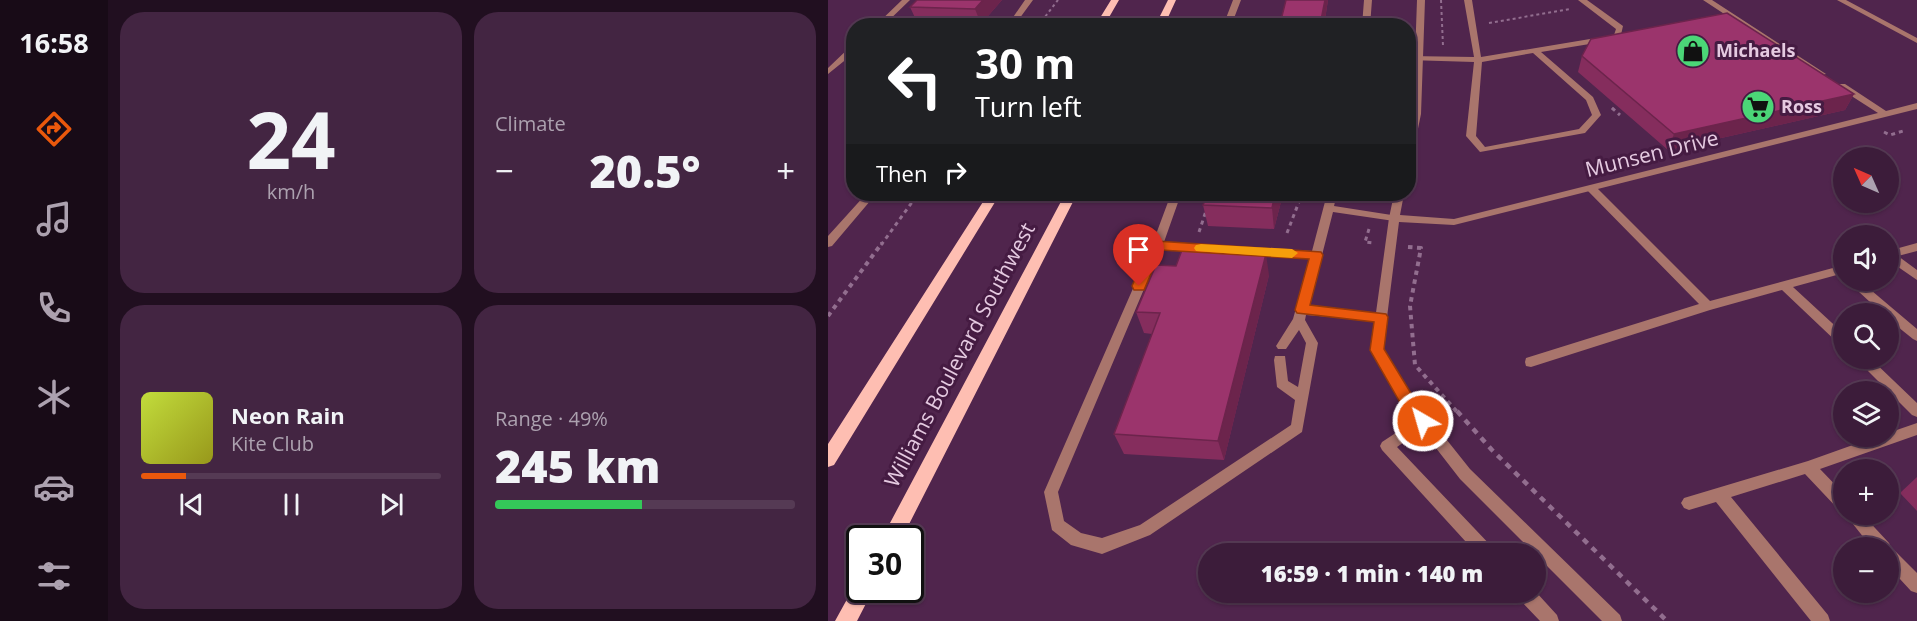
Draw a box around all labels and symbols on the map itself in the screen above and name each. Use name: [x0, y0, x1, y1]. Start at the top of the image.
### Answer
shop icon: Michaels: [1675, 33, 1711, 69]
place label: Michaels: [1716, 38, 1796, 62]
supermarket icon: Ross: [1740, 89, 1776, 125]
place label: Ross: [1781, 94, 1822, 118]
street label: Munsen Drive: [1582, 123, 1721, 183]
north arrow: [1833, 147, 1899, 213]
street label: Williams Boulevard Southwest: [877, 218, 1041, 491]
pin: [1113, 224, 1164, 286]
position arrow: [1391, 389, 1455, 453]
speed limit sign: 30: [846, 525, 924, 603]

